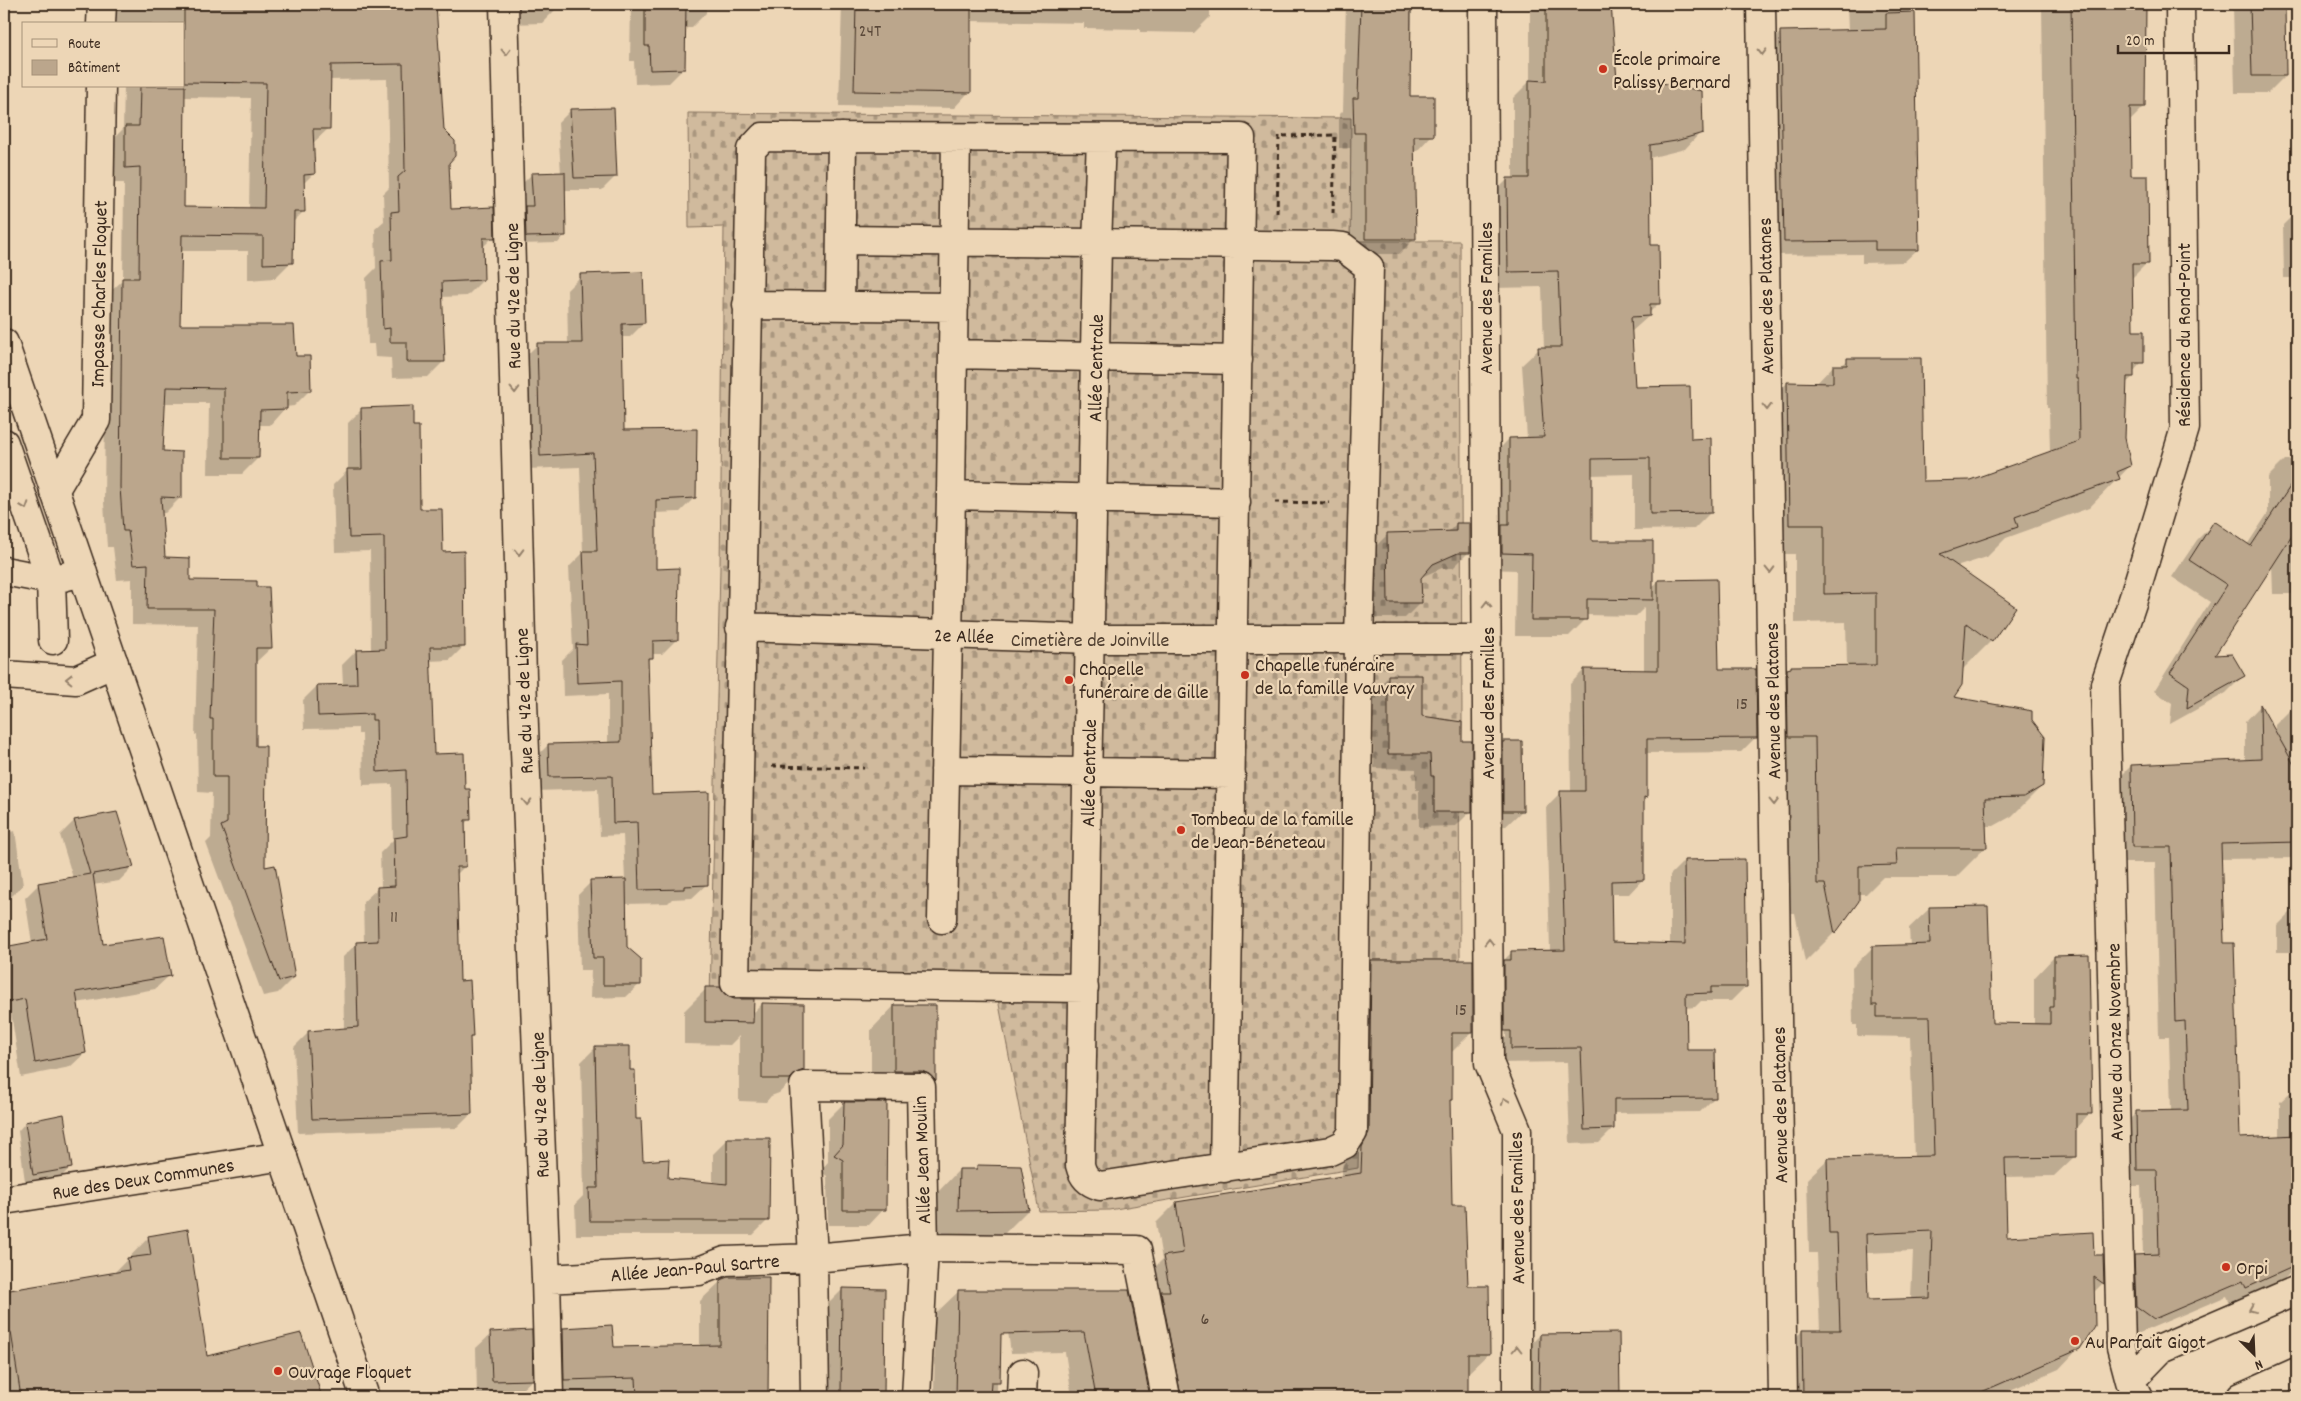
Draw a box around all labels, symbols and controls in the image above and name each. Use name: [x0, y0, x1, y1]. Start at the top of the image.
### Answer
house number: 24T: [859, 20, 881, 45]
legend: [22, 22, 185, 88]
scale bar: [2118, 22, 2230, 54]
text: 20 m: [2126, 31, 2154, 53]
text: Route: [68, 34, 101, 56]
place label: École primaire Palissy Bernard: [1613, 47, 1731, 98]
one-way arrow: [501, 49, 511, 57]
one-way arrow: [1757, 49, 1767, 57]
text: Bâtiment: [68, 58, 121, 80]
marker: École primaire Palissy Bernard: [1597, 63, 1609, 75]
street label: Impasse Charles Floquet: [85, 200, 117, 388]
street label: Avenue des Platanes: [1753, 217, 1783, 375]
street label: Rue du 42e de Ligne: [500, 222, 530, 369]
street label: Avenue des Familles: [1474, 222, 1502, 374]
street label: Résidence du Rond-Point: [2172, 243, 2200, 427]
street label: Allée Centrale: [1083, 314, 1113, 422]
one-way arrow: [509, 386, 520, 394]
one-way arrow: [1762, 404, 1772, 412]
one-way arrow: [20, 501, 30, 510]
one-way arrow: [514, 549, 524, 557]
one-way arrow: [1765, 566, 1775, 574]
one-way arrow: [1482, 600, 1492, 608]
street label: Avenue des Platanes: [1760, 622, 1790, 780]
street label: 2e Allée: [933, 623, 995, 653]
street label: Rue du 42e de Ligne: [509, 627, 543, 774]
street label: Avenue des Familles: [1476, 627, 1504, 779]
park label: Cimetière de Joinville: [1011, 628, 1170, 656]
place label: Chapelle funéraire de la famille Vauvray: [1255, 653, 1415, 704]
place label: Chapelle funéraire de Gille: [1079, 657, 1209, 708]
marker: Chapelle funéraire de la famille Vauvray: [1239, 669, 1251, 681]
one-way arrow: [65, 674, 72, 684]
marker: Chapelle funéraire de Gille: [1063, 674, 1075, 686]
house number: 15: [1736, 693, 1748, 718]
street label: Allée Centrale: [1076, 719, 1106, 827]
one-way arrow: [522, 798, 532, 806]
one-way arrow: [1768, 799, 1779, 807]
place label: Tombeau de la famille de Jean-Béneteau: [1191, 807, 1354, 858]
marker: Tombeau de la famille de Jean-Béneteau: [1175, 824, 1187, 836]
house number: 11: [390, 906, 398, 931]
one-way arrow: [1484, 937, 1494, 945]
street label: Avenue du Onze Novembre: [2101, 942, 2133, 1141]
house number: 15: [1455, 999, 1467, 1024]
street label: Avenue des Platanes: [1767, 1026, 1797, 1184]
street label: Rue du 42e de Ligne: [525, 1031, 559, 1178]
street label: Allée Jean Moulin: [908, 1095, 940, 1225]
one-way arrow: [1501, 1097, 1512, 1106]
street label: Avenue des Familles: [1504, 1131, 1534, 1285]
street label: Rue des Deux Communes: [50, 1153, 237, 1209]
street label: Allée Jean-Paul Sartre: [610, 1249, 781, 1291]
place label: Orpi: [2236, 1256, 2268, 1284]
marker: Orpi: [2220, 1261, 2232, 1273]
one-way arrow: [2248, 1303, 2257, 1314]
house number: 6: [1201, 1308, 1209, 1333]
north arrow: [2228, 1328, 2278, 1378]
place label: Au Parfait Gigot: [2085, 1330, 2206, 1358]
marker: Au Parfait Gigot: [2069, 1335, 2081, 1347]
one-way arrow: [1512, 1344, 1522, 1352]
text: N: [2251, 1354, 2266, 1375]
place label: Ouvrage Floquet: [288, 1360, 412, 1388]
marker: Ouvrage Floquet: [272, 1365, 284, 1377]

